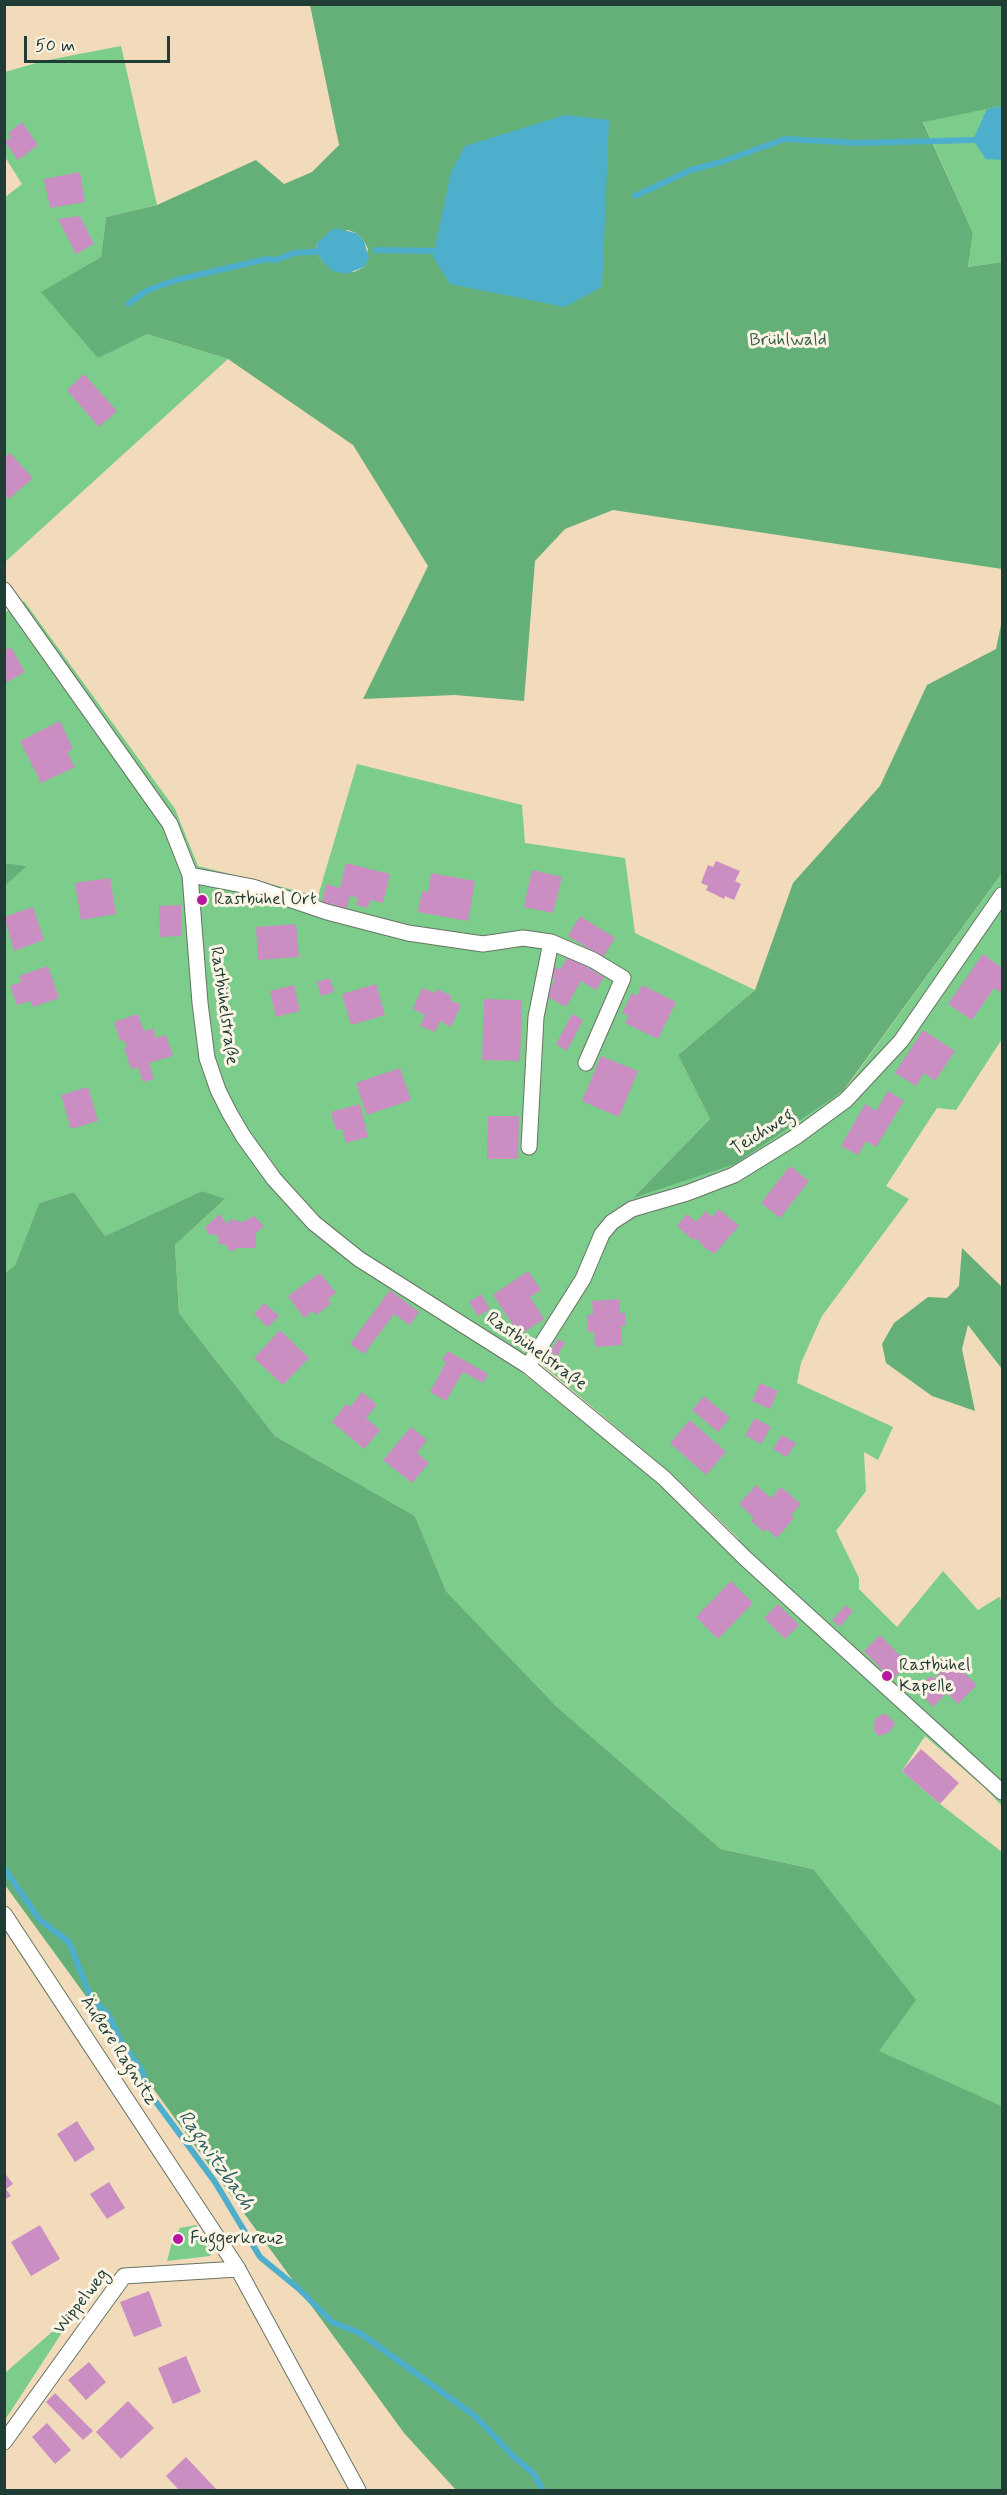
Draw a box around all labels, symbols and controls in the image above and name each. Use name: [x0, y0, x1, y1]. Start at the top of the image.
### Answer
scale bar: [27, 24, 172, 62]
text: 50 m: [35, 34, 75, 58]
park label: Brühlwald: [749, 330, 827, 352]
place label: Rastbühel Ort: [214, 889, 317, 911]
marker: Rastbühel Ort: [195, 893, 209, 907]
street label: Rastbühelstraße: [204, 945, 242, 1067]
street label: Teichweg: [728, 1105, 798, 1161]
street label: Rastbühelstraße: [481, 1308, 591, 1396]
place label: Rastbühel Kapelle: [899, 1655, 970, 1698]
marker: Rastbühel Kapelle: [880, 1669, 894, 1683]
street label: Äußere Ragnitz: [75, 1992, 161, 2110]
water label: Ragnitzbach: [172, 2106, 258, 2216]
place label: Fuggerkreuz: [190, 2228, 284, 2250]
marker: Fuggerkreuz: [171, 2232, 185, 2246]
street label: Wippelweg: [50, 2265, 114, 2339]

